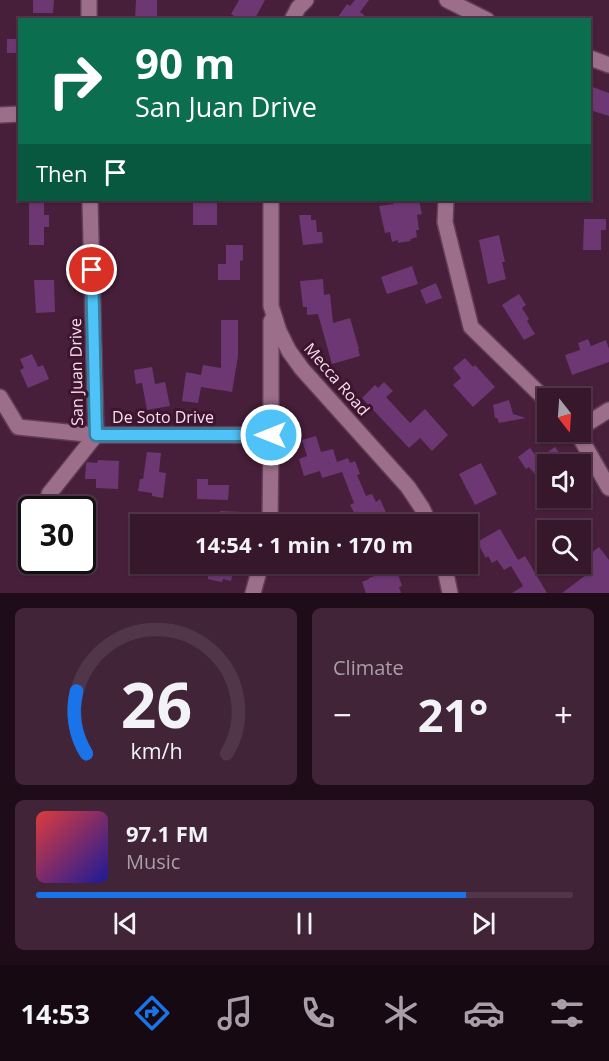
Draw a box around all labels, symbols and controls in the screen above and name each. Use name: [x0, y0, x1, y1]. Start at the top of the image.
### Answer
text: 90 m: [135, 34, 235, 91]
icon: right: [36, 42, 114, 120]
text: San Juan Drive: [135, 88, 317, 125]
icon: arrive: [99, 156, 132, 189]
text: Then: [36, 158, 87, 188]
pin: [66, 244, 117, 295]
icon: arrive: [75, 253, 108, 286]
street label: San Juan Drive: [64, 318, 88, 426]
street label: Mecca Road: [299, 338, 375, 420]
north arrow: [537, 388, 591, 442]
map controls: [537, 388, 591, 574]
position arrow: [239, 403, 303, 467]
street label: De Soto Drive: [112, 406, 214, 428]
button: sound: [537, 454, 591, 508]
speed limit sign: 30: [18, 496, 96, 574]
button: search: [537, 520, 591, 574]
text: 14:54 · 1 min · 170 m: [195, 529, 413, 559]
text: Climate: [333, 654, 404, 681]
text: 26: [120, 661, 192, 746]
text: 21°: [418, 684, 488, 745]
text: −: [333, 692, 352, 737]
text: +: [554, 692, 573, 737]
text: km/h: [130, 736, 182, 765]
text: 97.1 FM: [126, 818, 209, 848]
text: Music: [126, 848, 180, 875]
icon: previous: [109, 907, 142, 940]
icon: pause: [288, 907, 321, 940]
icon: next: [467, 907, 500, 940]
icon: directions: [131, 992, 173, 1034]
icon: music: [214, 992, 256, 1034]
icon: phone: [297, 992, 339, 1034]
icon: climate: [380, 992, 422, 1034]
icon: car: [463, 992, 505, 1034]
icon: filters: [546, 992, 588, 1034]
text: 14:53: [21, 995, 90, 1032]

